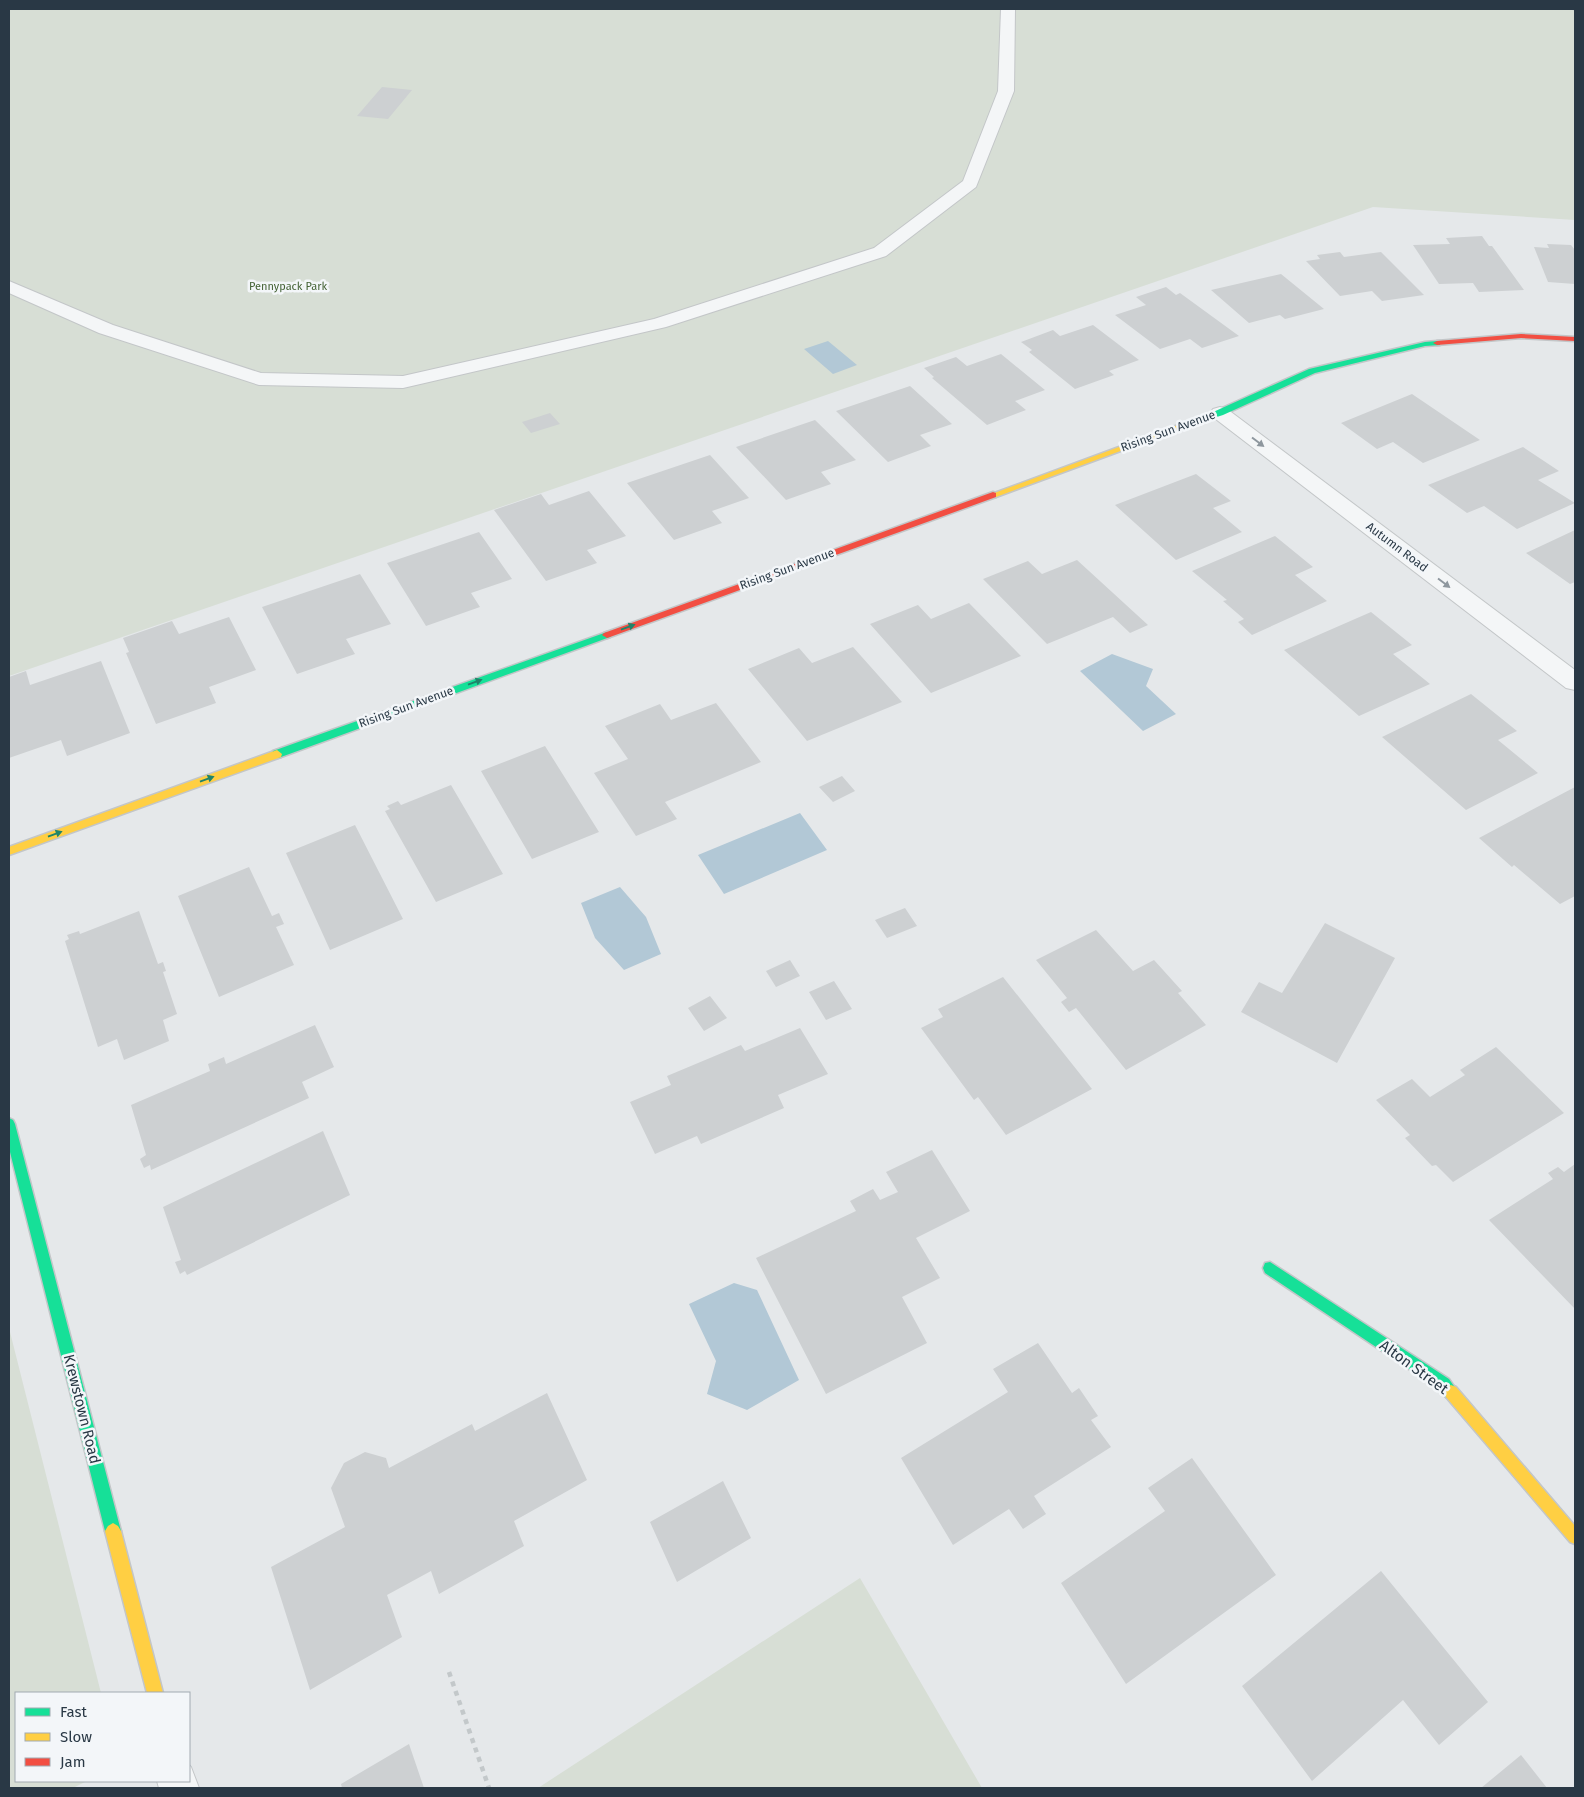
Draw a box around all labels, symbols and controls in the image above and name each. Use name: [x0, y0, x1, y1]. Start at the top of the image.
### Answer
park label: Pennypack Park: [249, 280, 327, 293]
street label: Rising Sun Avenue: [1119, 407, 1217, 455]
one-way arrow: [1251, 437, 1265, 447]
street label: Autumn Road: [1363, 519, 1431, 575]
street label: Rising Sun Avenue: [738, 545, 836, 593]
one-way arrow: [1437, 577, 1450, 588]
one-way arrow: [621, 623, 636, 631]
one-way arrow: [468, 678, 483, 685]
street label: Rising Sun Avenue: [357, 683, 455, 731]
one-way arrow: [200, 775, 215, 782]
one-way arrow: [47, 830, 62, 837]
street label: Alton Street: [1376, 1336, 1452, 1398]
street label: Krewstown Road: [60, 1352, 104, 1466]
legend: [15, 1692, 190, 1782]
text: Fast: [60, 1703, 87, 1721]
text: Slow: [60, 1728, 92, 1746]
text: Jam: [60, 1753, 86, 1771]

